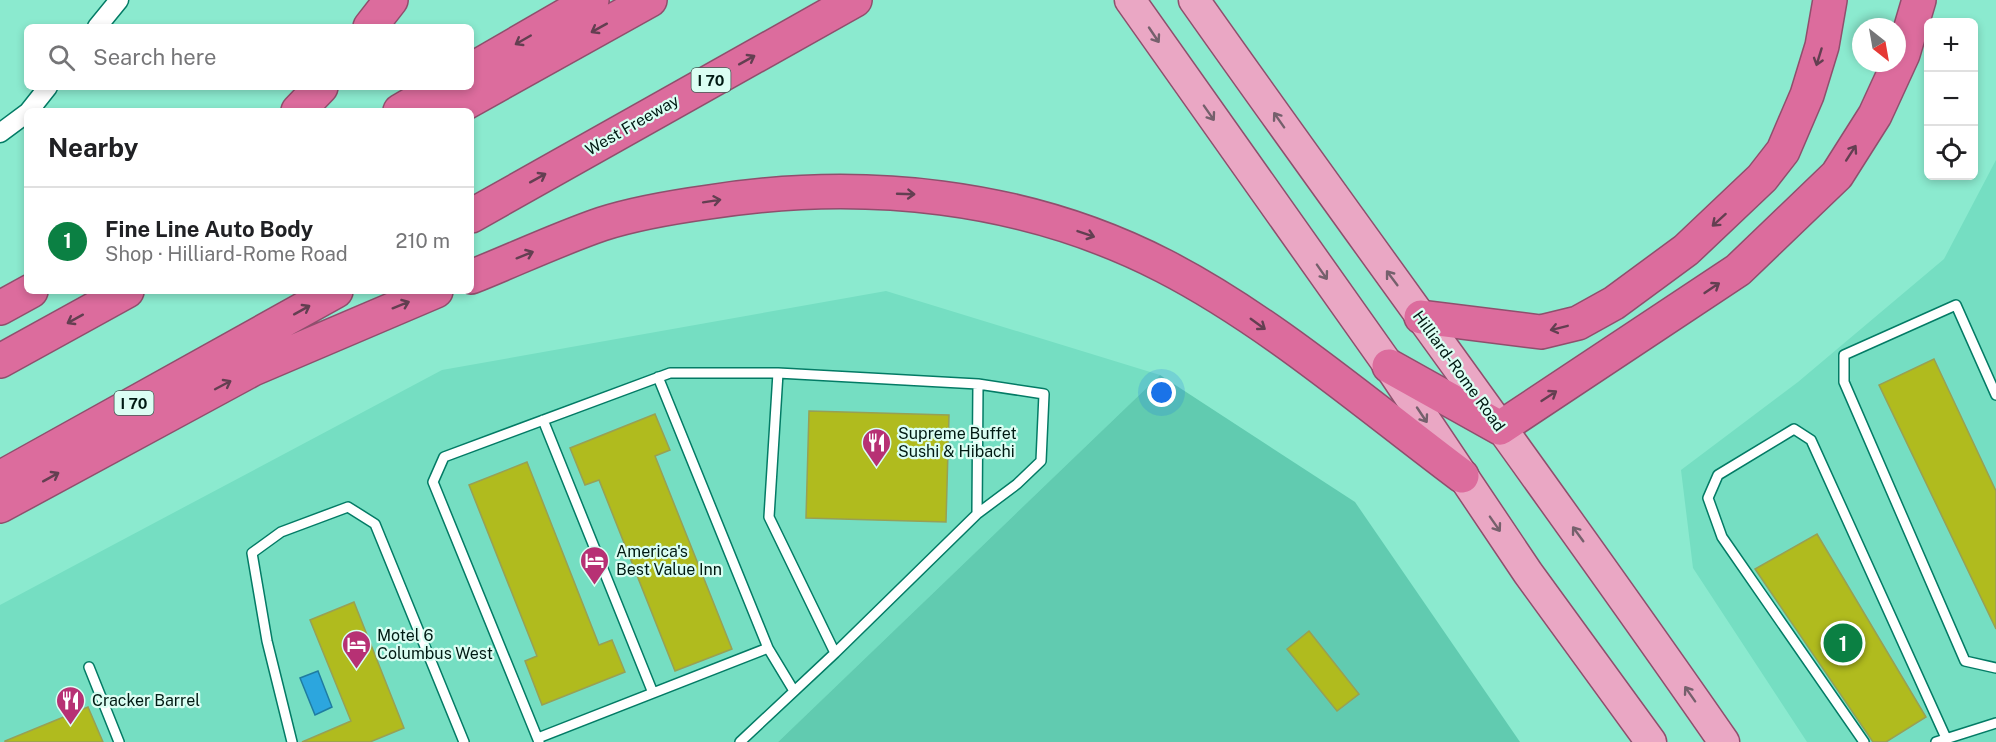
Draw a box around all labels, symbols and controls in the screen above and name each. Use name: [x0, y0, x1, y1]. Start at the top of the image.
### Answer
north arrow: [1852, 18, 1906, 72]
map controls: [1924, 18, 1978, 180]
button: +: [1924, 18, 1978, 72]
one-way arrow: [591, 23, 608, 35]
search box: [24, 24, 474, 90]
one-way arrow: [1148, 26, 1160, 43]
one-way arrow: [515, 34, 532, 46]
icon: search: [45, 41, 78, 74]
text: Search here: [93, 44, 217, 70]
one-way arrow: [1813, 47, 1824, 66]
one-way arrow: [738, 54, 755, 66]
road number: I 70: [692, 68, 730, 92]
button: −: [1924, 72, 1978, 126]
street label: West Freeway: [582, 90, 682, 159]
one-way arrow: [1203, 105, 1215, 121]
one-way arrow: [1272, 112, 1285, 128]
button: locate: [1924, 126, 1978, 180]
text: Nearby: [48, 132, 138, 163]
one-way arrow: [1845, 145, 1857, 162]
one-way arrow: [529, 172, 546, 184]
one-way arrow: [896, 188, 916, 199]
one-way arrow: [701, 196, 721, 207]
one-way arrow: [1712, 213, 1727, 227]
text: Fine Line Auto Body: [105, 216, 313, 242]
text: 1: [63, 229, 72, 253]
text: 210 m: [396, 229, 450, 253]
one-way arrow: [1076, 230, 1095, 241]
text: Shop · Hilliard-Rome Road: [105, 242, 348, 266]
one-way arrow: [516, 249, 534, 260]
one-way arrow: [1316, 264, 1328, 280]
one-way arrow: [1385, 271, 1398, 287]
one-way arrow: [1703, 282, 1719, 294]
one-way arrow: [391, 299, 410, 310]
one-way arrow: [293, 304, 310, 316]
street label: Hilliard-Rome Road: [1409, 307, 1509, 435]
one-way arrow: [67, 314, 85, 325]
one-way arrow: [1249, 318, 1265, 330]
one-way arrow: [1549, 322, 1568, 334]
your location: [1147, 378, 1176, 407]
one-way arrow: [214, 379, 231, 391]
one-way arrow: [1540, 390, 1557, 402]
road number: I 70: [114, 391, 154, 415]
one-way arrow: [1416, 406, 1428, 423]
place label: Supreme Buffet Sushi & Hibachi: [898, 424, 1017, 461]
restaurant icon: Supreme Buffet Sushi & Hibachi: [861, 426, 893, 468]
one-way arrow: [42, 471, 59, 483]
one-way arrow: [1489, 515, 1501, 531]
one-way arrow: [1572, 527, 1584, 543]
place label: America's Best Value Inn: [616, 542, 722, 579]
hotel icon: America's Best Value Inn: [579, 544, 611, 586]
pin: 1: [1824, 620, 1862, 666]
place label: Motel 6 Columbus West: [377, 626, 493, 663]
hotel icon: Motel 6 Columbus West: [340, 628, 372, 670]
restaurant icon: Cracker Barrel: [55, 684, 87, 726]
one-way arrow: [1684, 686, 1696, 702]
place label: Cracker Barrel: [92, 691, 200, 710]

